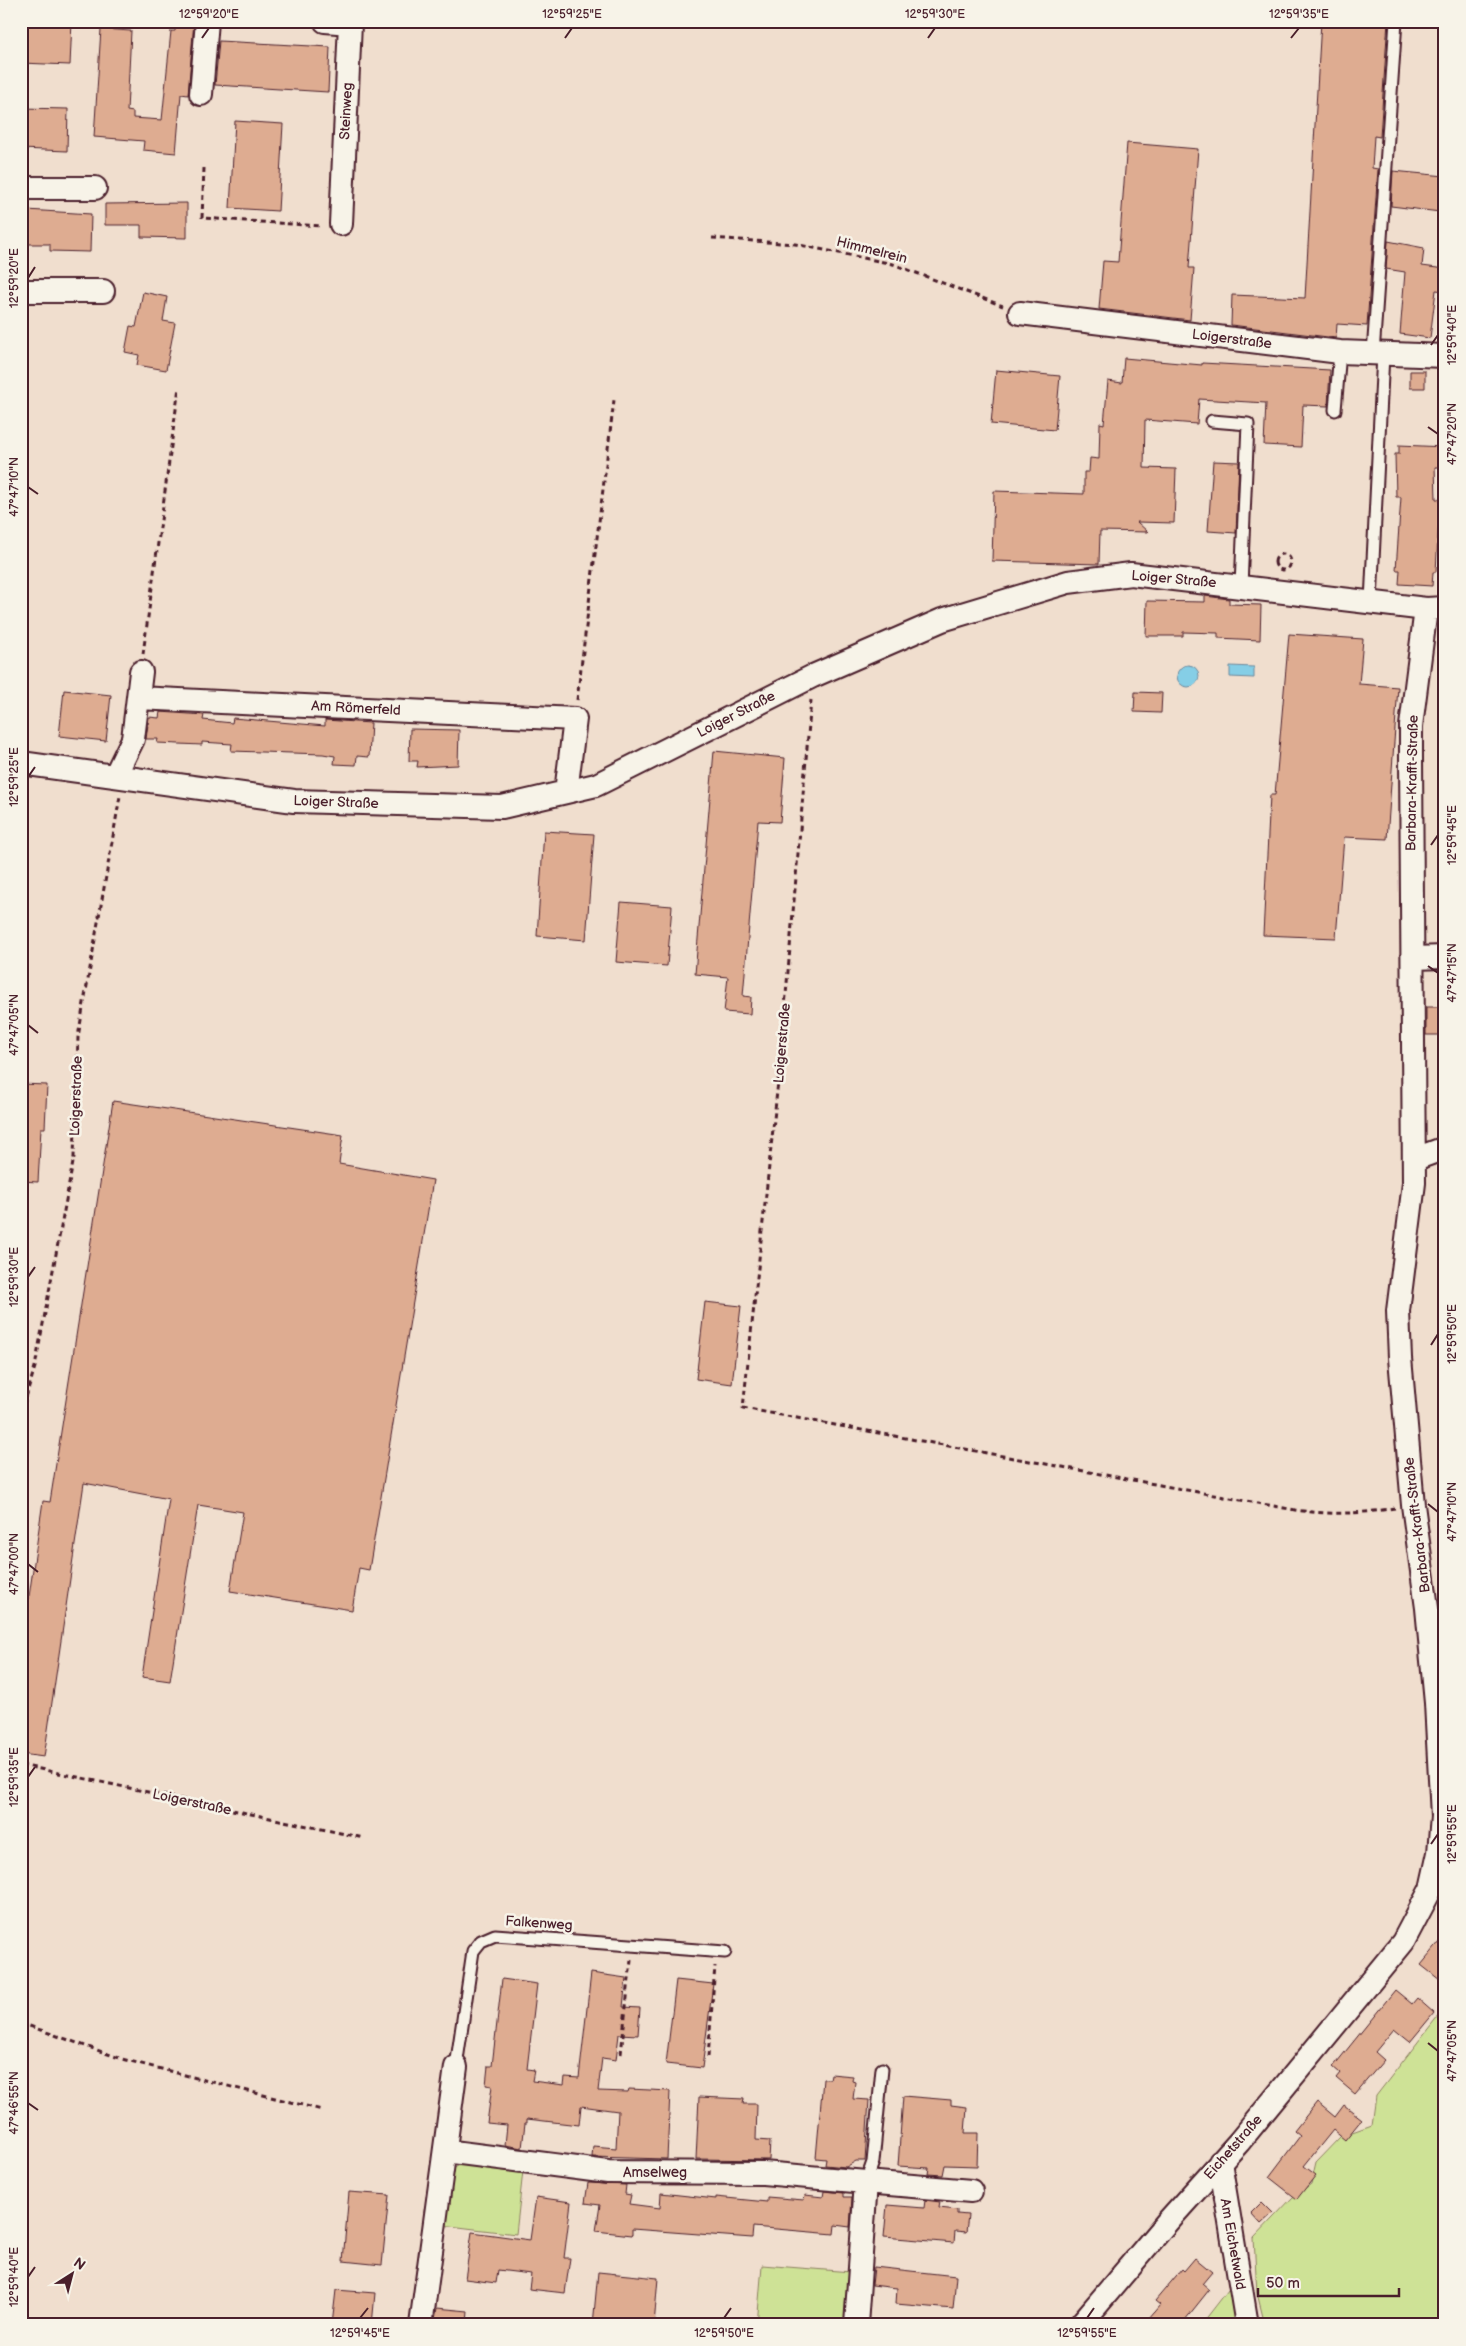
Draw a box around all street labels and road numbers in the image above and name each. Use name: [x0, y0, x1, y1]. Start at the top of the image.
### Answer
street label: Steinweg: [336, 82, 356, 140]
street label: Himmelrein: [835, 233, 909, 267]
street label: Loigerstraße: [1191, 326, 1273, 352]
street label: Loiger Straße: [1131, 567, 1217, 591]
street label: Loiger Straße: [694, 687, 778, 741]
street label: Am Römerfeld: [311, 697, 401, 719]
street label: Barbara-Krafft-Straße: [1402, 715, 1422, 851]
street label: Loiger Straße: [293, 792, 379, 812]
street label: Loigerstraße: [770, 1002, 794, 1084]
street label: Loigerstraße: [66, 1056, 86, 1136]
street label: Barbara-Krafft-Straße: [1400, 1456, 1434, 1594]
street label: Loigerstraße: [151, 1785, 233, 1819]
street label: Falkenweg: [505, 1912, 573, 1934]
street label: Eichetstraße: [1200, 2111, 1266, 2183]
street label: Amselweg: [623, 2164, 687, 2181]
street label: Am Eichetwald: [1217, 2197, 1249, 2291]

